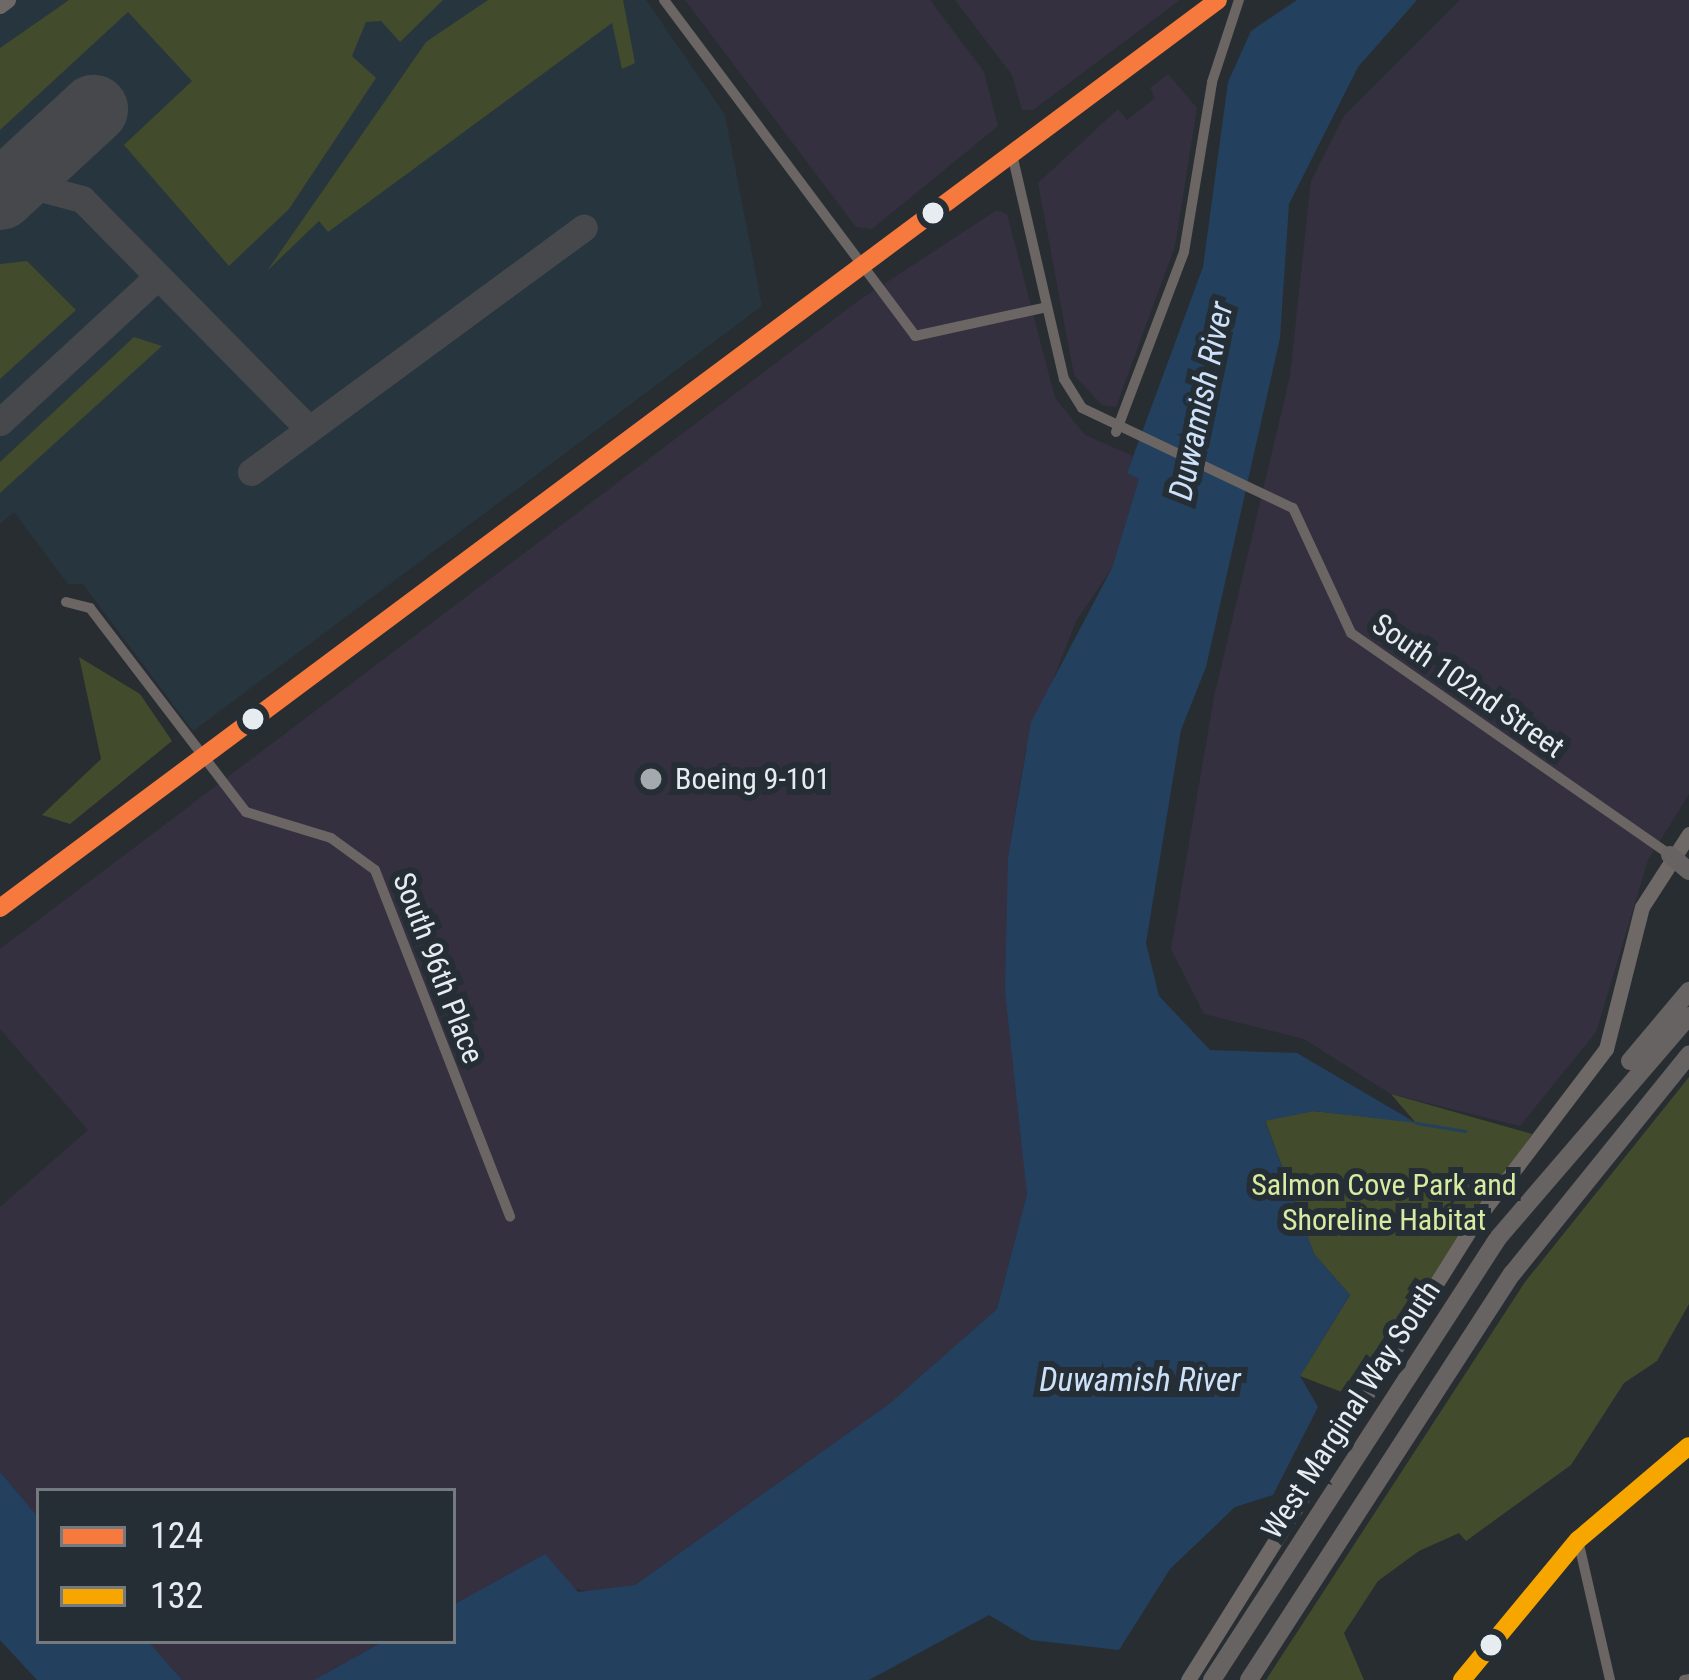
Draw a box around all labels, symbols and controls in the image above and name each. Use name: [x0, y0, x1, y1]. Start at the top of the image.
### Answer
unlabelled marker: [922, 202, 944, 224]
water label: Duwamish River: [1161, 298, 1241, 504]
street label: South 102nd Street: [1365, 606, 1571, 766]
unlabelled marker: [242, 708, 264, 730]
place label: Boeing 9-101: [675, 761, 830, 797]
marker: Boeing 9-101: [638, 766, 664, 792]
street label: South 96th Place: [385, 868, 491, 1068]
park label: Salmon Cove Park and Shoreline Habitat: [1251, 1167, 1517, 1238]
street label: West Marginal Way South: [1254, 1274, 1448, 1546]
water label: Duwamish River: [1039, 1360, 1241, 1400]
legend: [36, 1488, 456, 1644]
text: 124: [150, 1515, 203, 1557]
text: 132: [150, 1575, 203, 1617]
unlabelled marker: [1480, 1634, 1502, 1656]

